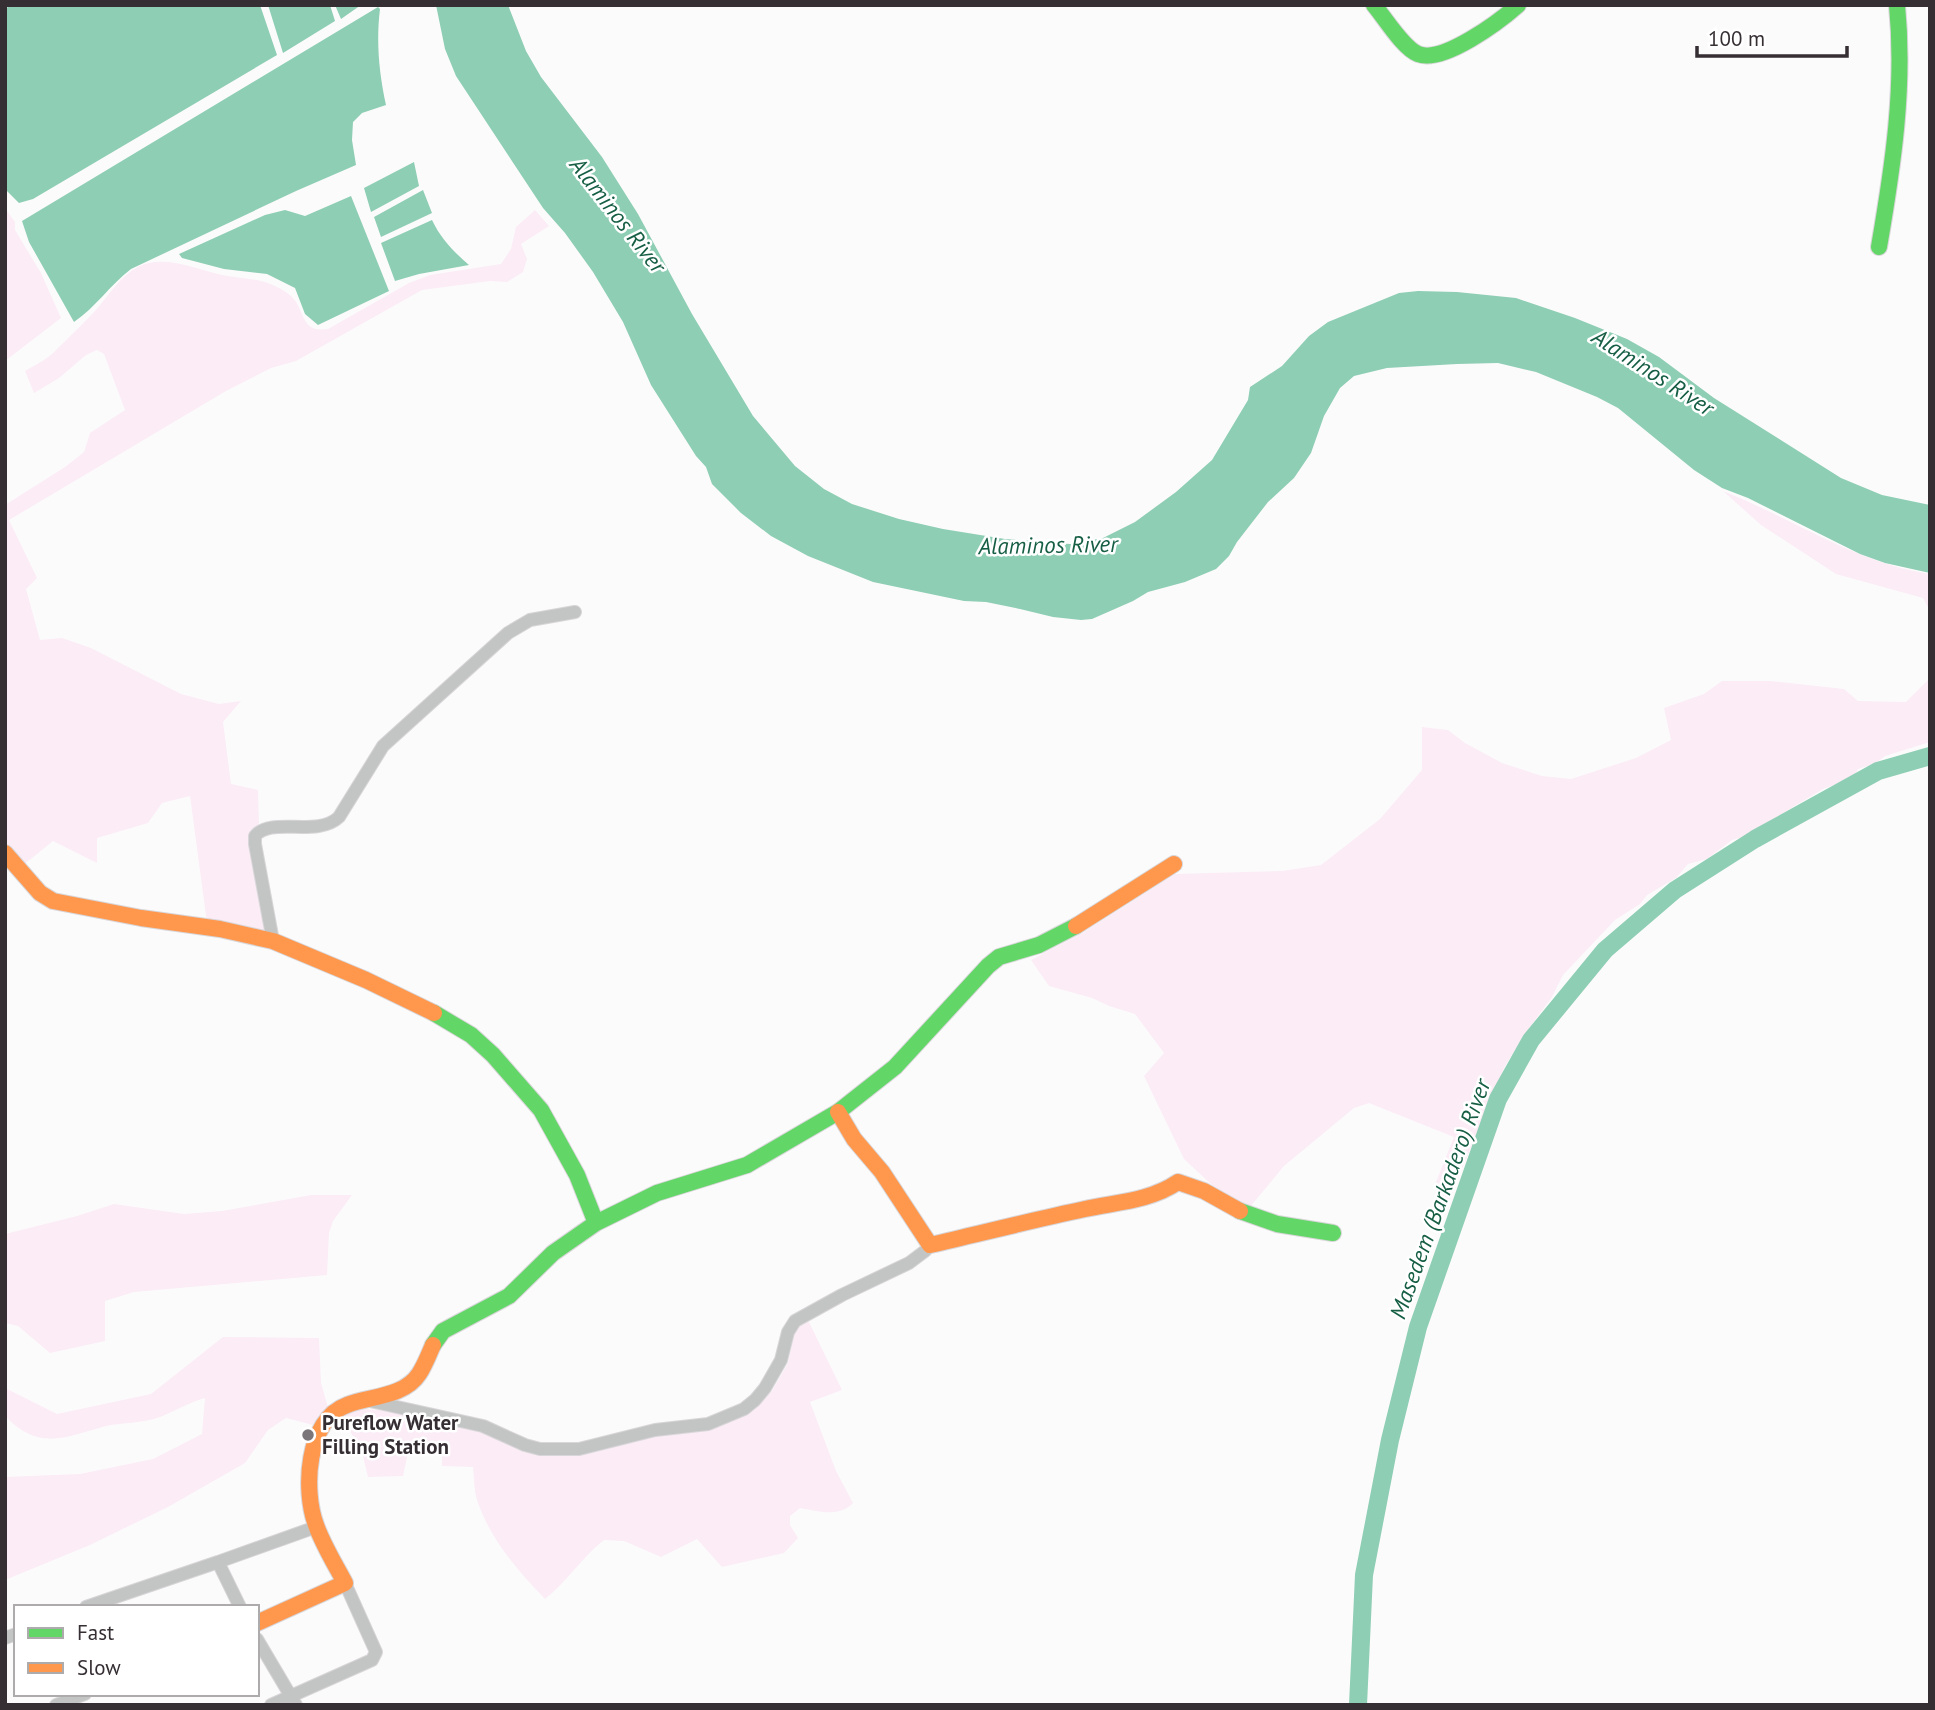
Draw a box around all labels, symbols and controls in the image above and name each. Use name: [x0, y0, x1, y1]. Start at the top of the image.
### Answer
scale bar: [1697, 14, 1848, 58]
text: 100 m: [1708, 25, 1765, 52]
water label: Alaminos River: [564, 150, 674, 280]
water label: Alaminos River: [1586, 321, 1721, 422]
water label: Alaminos River: [977, 529, 1119, 560]
water label: Masedem (Barkadero) River: [1383, 1074, 1497, 1323]
place label: Pureflow Water Filling Station: [322, 1409, 459, 1460]
marker: Pureflow Water Filling Station: [300, 1427, 316, 1443]
legend: [14, 1605, 259, 1696]
text: Fast: [77, 1619, 114, 1646]
text: Slow: [77, 1654, 121, 1681]

